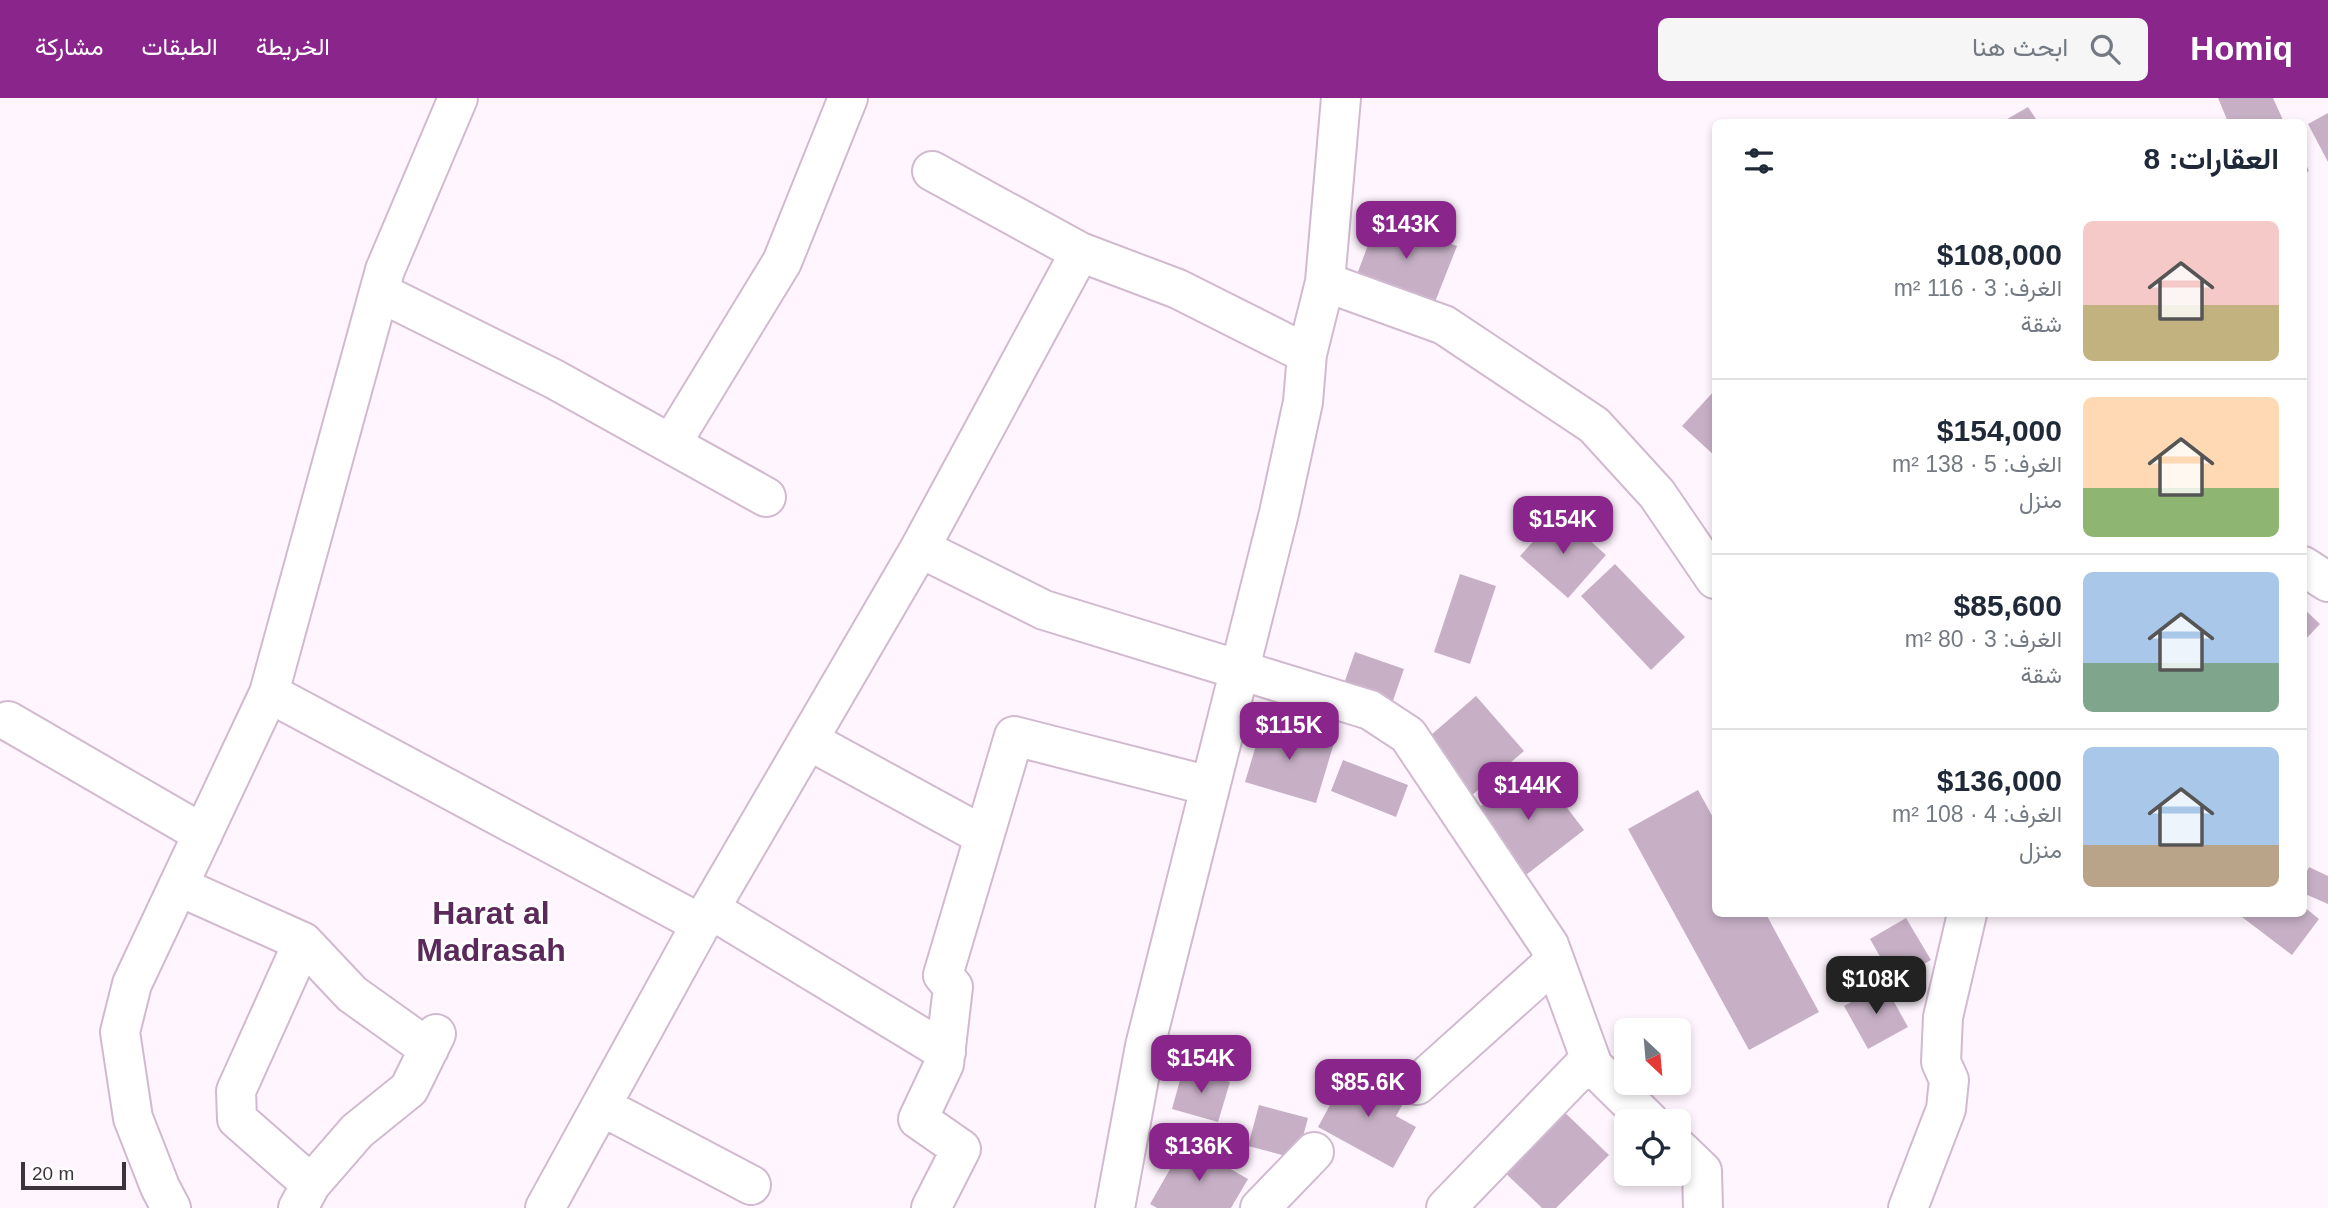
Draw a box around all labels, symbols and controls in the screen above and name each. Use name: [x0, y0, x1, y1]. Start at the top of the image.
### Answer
search box: [1658, 18, 2148, 81]
icon: search: [2086, 30, 2124, 68]
text: Homiq: [2190, 30, 2293, 67]
text: ابحث هنا: [1972, 32, 2068, 62]
text: مشاركة: [35, 33, 103, 60]
text: الطبقات: [141, 33, 218, 60]
text: الخريطة: [256, 33, 330, 60]
icon: filters: [1740, 142, 1778, 180]
text: العقارات: 8: [2143, 142, 2279, 175]
pin: $143K: [1357, 202, 1455, 261]
text: $143K: [1372, 211, 1440, 237]
text: $108,000: [1937, 238, 2062, 271]
icon: home: [2139, 249, 2223, 333]
text: الغرف: 3 · 116 m²: [1894, 275, 2062, 301]
text: شقة: [2020, 311, 2062, 337]
text: $154,000: [1937, 414, 2062, 447]
icon: home: [2139, 425, 2223, 509]
text: الغرف: 5 · 138 m²: [1892, 451, 2062, 477]
text: منزل: [2019, 487, 2062, 513]
pin: $154K: [1514, 496, 1612, 556]
text: $154K: [1529, 506, 1597, 532]
text: $85,600: [1954, 589, 2062, 622]
icon: home: [2139, 600, 2223, 684]
text: الغرف: 3 · 80 m²: [1905, 626, 2062, 652]
text: شقة: [2020, 662, 2062, 688]
pin: $115K: [1240, 702, 1338, 762]
text: $115K: [1256, 712, 1322, 738]
pin: $144K: [1479, 762, 1577, 822]
text: $136,000: [1937, 764, 2062, 797]
text: $144K: [1494, 772, 1562, 798]
icon: home: [2139, 775, 2223, 859]
text: الغرف: 4 · 108 m²: [1892, 801, 2062, 827]
text: منزل: [2019, 837, 2062, 863]
district label: Harat al Madrasah: [416, 895, 566, 968]
pin: $108K: [1827, 956, 1925, 1016]
text: $108K: [1842, 966, 1910, 992]
north arrow: [1614, 1018, 1690, 1096]
map controls: [1614, 1018, 1691, 1186]
pin: $154K: [1152, 1035, 1250, 1095]
text: $154K: [1167, 1045, 1235, 1071]
pin: $85.6K: [1311, 1060, 1425, 1119]
text: $85.6K: [1331, 1069, 1405, 1095]
button: locate: [1614, 1109, 1691, 1186]
pin: $136K: [1150, 1124, 1248, 1183]
text: $136K: [1165, 1133, 1233, 1159]
scale bar: [21, 1159, 126, 1191]
text: 20 m: [32, 1163, 74, 1184]

